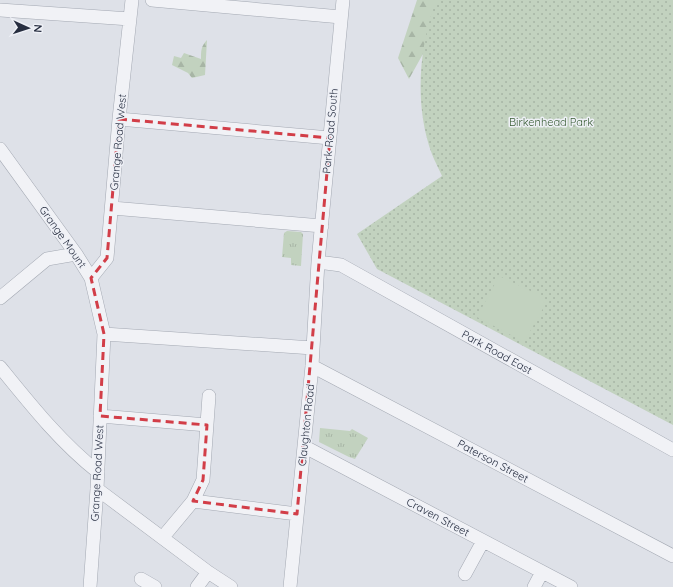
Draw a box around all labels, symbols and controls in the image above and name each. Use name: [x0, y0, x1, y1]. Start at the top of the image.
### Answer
north arrow: [8, 8, 48, 48]
text: N: [31, 24, 45, 33]
street label: Park Road South: [319, 88, 341, 174]
street label: Grange Road West: [107, 93, 129, 191]
park label: Birkenhead Park: [509, 115, 593, 129]
street label: Grange Mount: [36, 203, 90, 271]
street label: Park Road East: [459, 327, 535, 377]
street label: Claughton Road: [295, 383, 317, 467]
street label: Grange Road West: [87, 424, 107, 522]
street label: Paterson Street: [455, 436, 531, 486]
street label: Craven Street: [404, 495, 472, 540]

